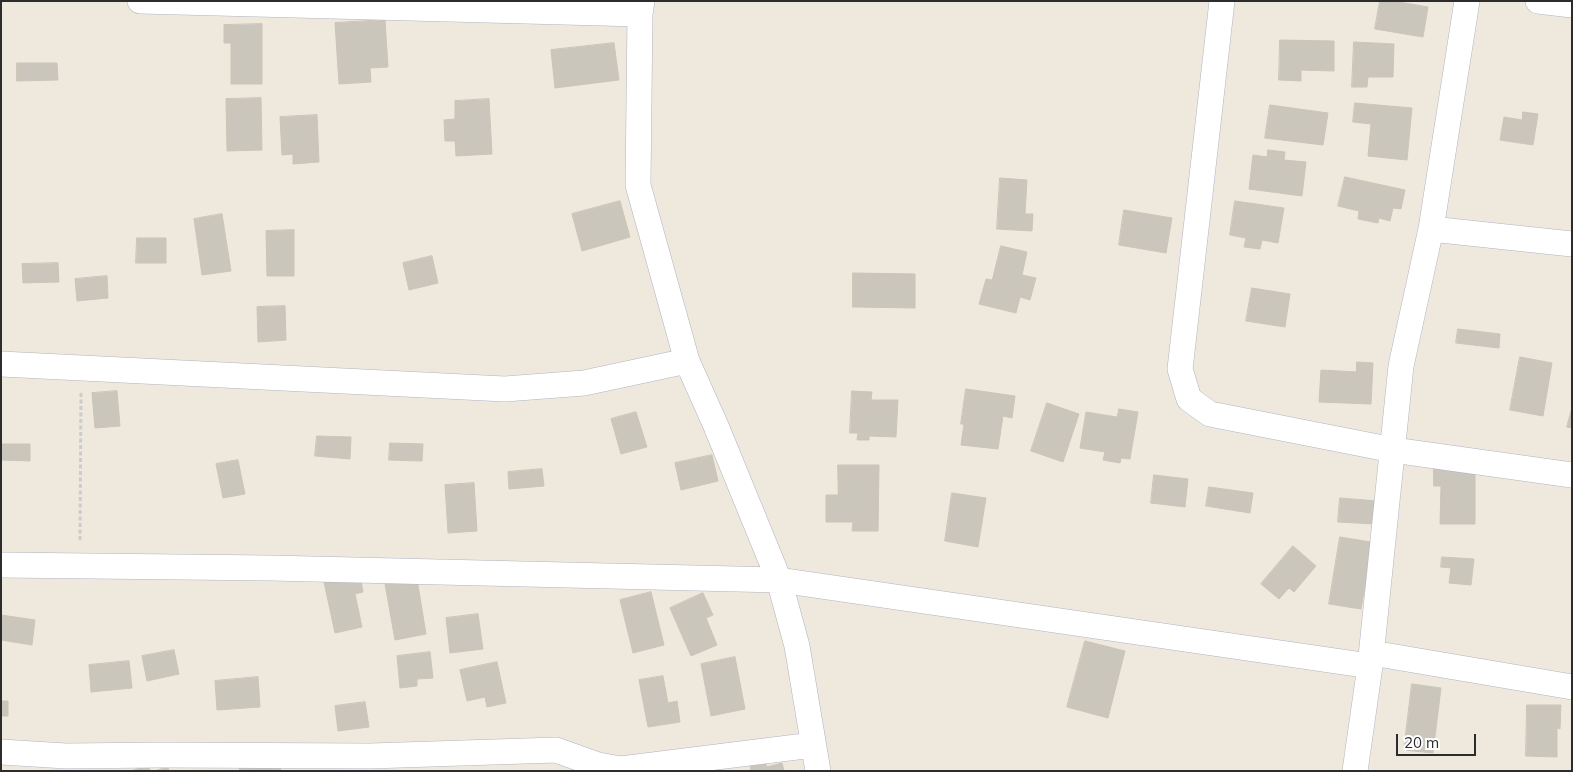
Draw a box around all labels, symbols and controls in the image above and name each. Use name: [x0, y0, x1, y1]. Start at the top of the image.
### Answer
scale bar: [1398, 724, 1478, 756]
text: 20 m: [1404, 733, 1439, 752]

